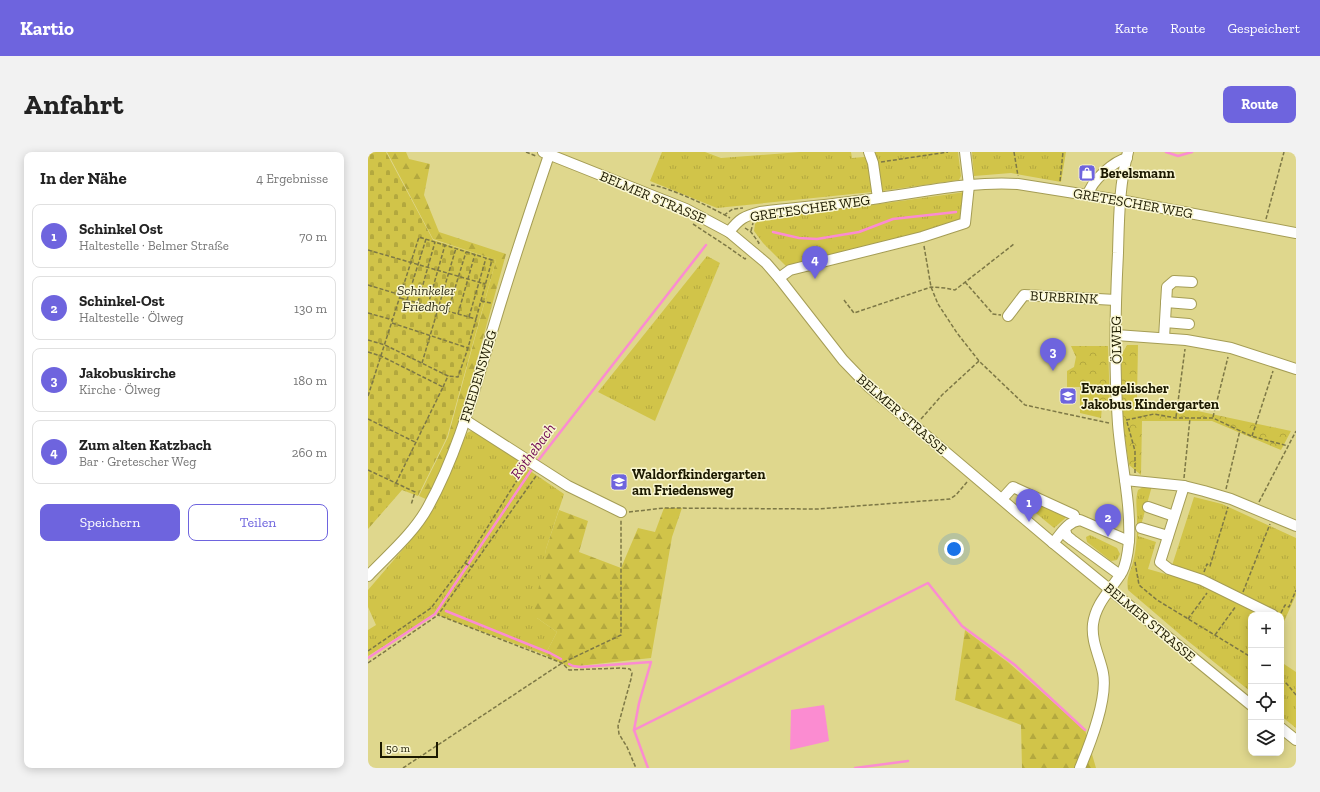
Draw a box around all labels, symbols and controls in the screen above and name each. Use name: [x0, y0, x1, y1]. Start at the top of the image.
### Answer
text: Kartio: [20, 17, 74, 40]
text: Karte: [1115, 20, 1148, 37]
text: Route: [1170, 20, 1205, 37]
text: Gespeichert: [1227, 20, 1300, 37]
button: Route: [1223, 86, 1296, 123]
text: Anfahrt: [24, 88, 123, 121]
shop icon: Berelsmann: [1077, 163, 1097, 183]
place label: Berelsmann: [1100, 165, 1175, 182]
street label: BELMER STRASSE: [597, 167, 708, 228]
text: In der Nähe: [40, 168, 127, 188]
text: 4 Ergebnisse: [256, 171, 328, 186]
street label: GRETESCHER WEG: [1072, 185, 1194, 222]
street label: GRETESCHER WEG: [749, 192, 872, 225]
text: Schinkel Ost: [79, 220, 163, 238]
text: 1: [51, 229, 57, 244]
text: 70 m: [299, 229, 327, 244]
text: Haltestelle · Belmer Straße: [79, 238, 229, 253]
pin: 4: [802, 246, 828, 279]
park label: Schinkeler Friedhof: [397, 282, 455, 315]
street label: BURBRINK: [1030, 287, 1098, 308]
text: Schinkel-Ost: [79, 292, 164, 310]
text: 2: [51, 301, 57, 316]
text: 130 m: [294, 301, 327, 316]
text: Haltestelle · Ölweg: [79, 310, 183, 325]
street label: ÖLWEG: [1108, 316, 1125, 364]
street label: FRIEDENSWEG: [456, 328, 501, 424]
pin: 3: [1040, 338, 1066, 371]
text: Jakobuskirche: [79, 364, 176, 382]
street label: BELMER STRASSE: [853, 371, 950, 458]
text: 3: [51, 373, 57, 388]
text: 180 m: [293, 373, 327, 388]
place label: Evangelischer Jakobus Kindergarten: [1081, 380, 1220, 413]
text: Kirche · Ölweg: [79, 382, 160, 397]
school or university icon: Evangelischer Jakobus Kindergarten: [1058, 386, 1078, 406]
water label: Röthebach: [507, 419, 560, 482]
text: Zum alten Katzbach: [79, 436, 212, 454]
text: 4: [50, 445, 58, 460]
text: 260 m: [292, 445, 327, 460]
text: Bar · Gretescher Weg: [79, 454, 196, 469]
place label: Waldorfkindergarten am Friedensweg: [632, 466, 766, 499]
school or university icon: Waldorfkindergarten am Friedensweg: [609, 472, 629, 492]
pin: 1: [1016, 489, 1042, 522]
button: Speichern: [40, 504, 180, 541]
button: Teilen: [188, 504, 328, 541]
pin: 2: [1095, 504, 1121, 537]
your location: [944, 539, 964, 559]
street label: BELMER STRASSE: [1101, 579, 1199, 665]
map controls: [1248, 612, 1284, 756]
button: +: [1248, 612, 1284, 648]
button: −: [1248, 648, 1284, 684]
button: locate: [1248, 684, 1284, 720]
button: layers: [1248, 720, 1284, 756]
scale bar: [380, 740, 438, 759]
text: 50 m: [386, 742, 410, 755]

